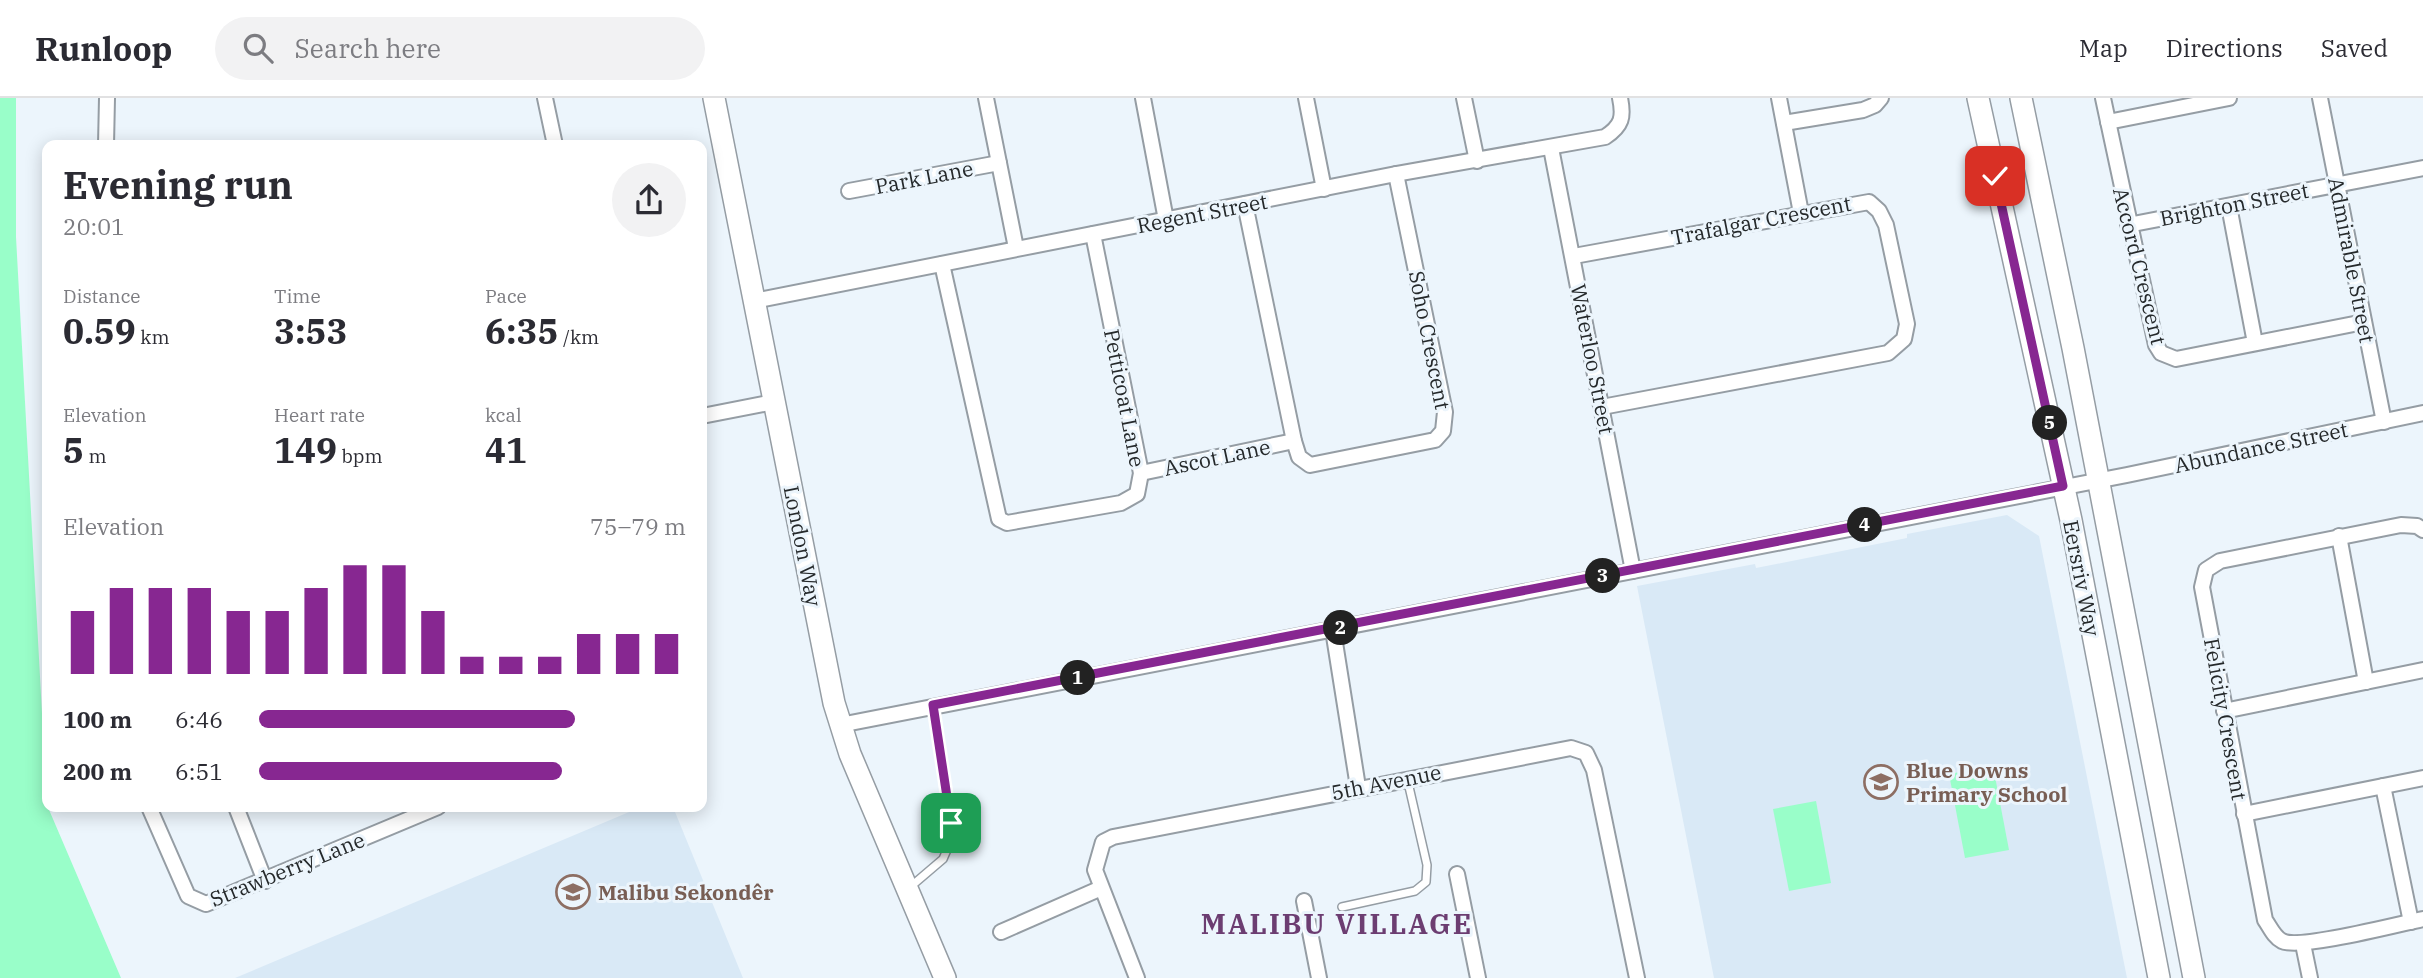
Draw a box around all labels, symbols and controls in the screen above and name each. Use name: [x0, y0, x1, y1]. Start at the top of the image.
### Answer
search box: [215, 17, 705, 80]
text: Runloop: [35, 27, 173, 70]
icon: search: [239, 29, 277, 67]
text: Search here: [295, 31, 441, 65]
text: Map: [2079, 32, 2128, 64]
text: Directions: [2166, 32, 2283, 64]
text: Saved: [2321, 32, 2388, 64]
pin: [1965, 146, 2025, 206]
street label: Park Lane: [873, 154, 975, 200]
icon: check: [1976, 157, 2014, 195]
text: Evening run: [63, 160, 293, 209]
button: share: [612, 163, 686, 237]
street label: Admirable Street: [2322, 175, 2382, 345]
street label: Brighton Street: [2157, 176, 2311, 232]
street label: Accord Crescent: [2107, 184, 2173, 348]
street label: Regent Street: [1134, 187, 1270, 239]
street label: Trafalgar Crescent: [1669, 189, 1853, 251]
text: 20:01: [63, 211, 125, 241]
street label: Soho Crescent: [1403, 268, 1457, 412]
street label: Waterloo Street: [1565, 282, 1621, 436]
text: Distance: [63, 284, 141, 308]
text: Time: [274, 284, 321, 308]
text: Pace: [485, 284, 527, 308]
text: 0.59: [63, 308, 136, 354]
text: 3:53: [274, 308, 348, 354]
text: 6:35: [485, 308, 559, 354]
text: km: [136, 325, 170, 349]
text: /km: [559, 325, 599, 349]
street label: Petticoat Lane: [1098, 327, 1152, 469]
text: Elevation: [63, 403, 147, 427]
text: Heart rate: [274, 403, 365, 427]
text: kcal: [485, 403, 522, 427]
pin: 5: [2032, 406, 2068, 440]
text: 5: [2044, 410, 2055, 434]
street label: Abundance Street: [2172, 415, 2350, 479]
text: 5: [63, 427, 84, 473]
text: 149: [274, 427, 337, 473]
text: 41: [485, 427, 527, 473]
street label: Ascot Lane: [1161, 432, 1273, 482]
text: m: [84, 444, 107, 468]
text: bpm: [337, 444, 383, 468]
street label: London Way: [778, 483, 829, 609]
pin: 4: [1848, 508, 1882, 542]
text: Elevation: [63, 511, 164, 541]
text: 75–79 m: [590, 511, 686, 541]
text: 4: [1859, 512, 1870, 536]
street label: Eersriv Way: [2057, 518, 2107, 639]
pin: 3: [1586, 559, 1620, 594]
text: 3: [1597, 563, 1608, 587]
pin: 2: [1324, 610, 1358, 646]
text: 2: [1335, 615, 1346, 639]
street label: Felicity Crescent: [2198, 636, 2254, 802]
pin: 1: [1060, 660, 1096, 696]
text: 1: [1072, 665, 1083, 689]
text: 100 m: [63, 704, 132, 734]
text: 6:46: [175, 704, 223, 734]
text: 200 m: [63, 756, 132, 786]
text: 6:51: [175, 756, 223, 786]
place label: Blue Downs Primary School: [1906, 756, 2067, 808]
street label: 5th Avenue: [1328, 758, 1444, 806]
school or university icon: Blue Downs Primary School: [1862, 763, 1900, 801]
pin: [921, 793, 981, 853]
icon: arrive: [932, 804, 970, 842]
street label: Strawberry Lane: [205, 825, 369, 913]
school or university icon: Malibu Sekondêr: [554, 873, 592, 911]
place label: Malibu Sekondêr: [598, 878, 774, 906]
district label: MALIBU VILLAGE: [1201, 905, 1473, 942]

